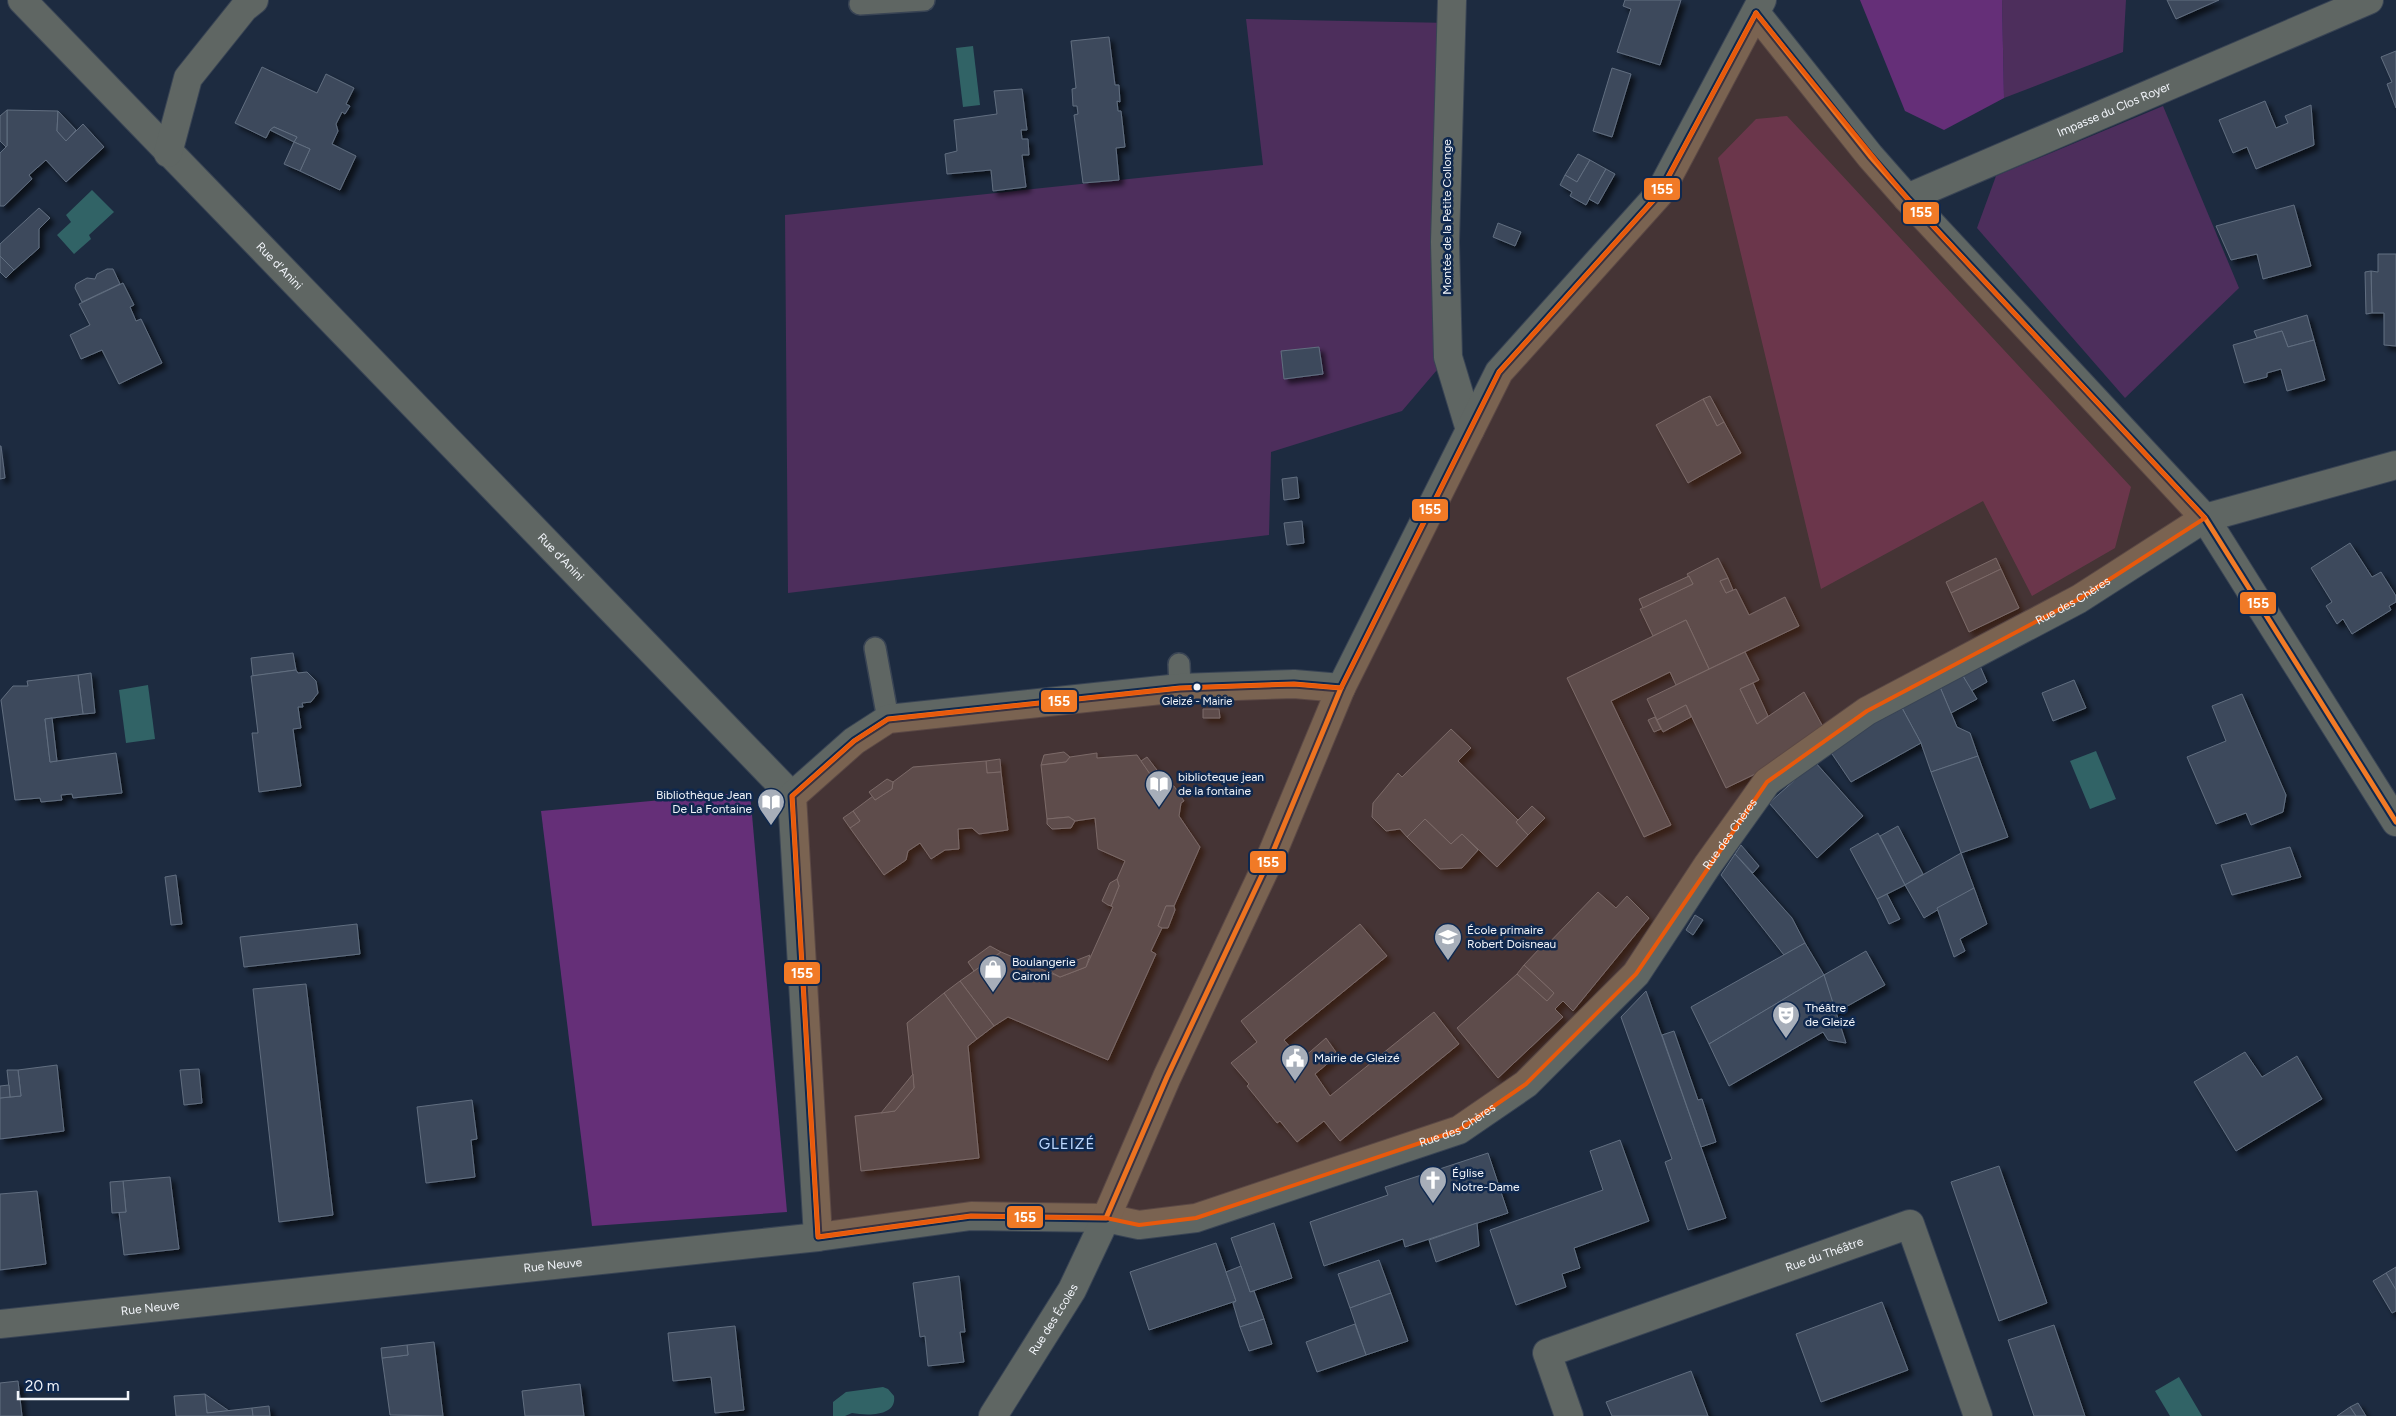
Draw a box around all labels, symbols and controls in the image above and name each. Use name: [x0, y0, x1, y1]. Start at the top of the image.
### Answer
street label: Impasse du Clos Royer: [2055, 79, 2173, 140]
street label: Montée de la Petite Collonge: [1440, 139, 1454, 295]
line badge: 155: [1643, 177, 1681, 201]
text: 155: [1651, 181, 1673, 198]
line badge: 155: [1902, 201, 1940, 225]
text: 155: [1910, 204, 1932, 221]
street label: Rue d'Anini: [253, 239, 305, 292]
line badge: 155: [1411, 498, 1449, 522]
text: 155: [1419, 501, 1441, 518]
street label: Rue d'Anini: [535, 530, 587, 584]
street label: Rue des Chères: [2033, 574, 2113, 628]
line badge: 155: [2239, 591, 2277, 615]
text: 155: [2247, 595, 2269, 612]
marker: Gleizé - Mairie: [1192, 682, 1202, 692]
line badge: 155: [1040, 689, 1078, 713]
text: 155: [1048, 693, 1070, 710]
place label: Gleizé - Mairie: [1162, 695, 1232, 708]
library icon: biblioteque jean de la fontaine: [1144, 769, 1174, 808]
place label: biblioteque jean de la fontaine: [1178, 770, 1264, 798]
library icon: Bibliothèque Jean De La Fontaine: [756, 787, 786, 826]
place label: Bibliothèque Jean De La Fontaine: [656, 788, 752, 816]
street label: Rue des Chères: [1700, 795, 1760, 872]
line badge: 155: [1249, 850, 1287, 874]
text: 155: [1257, 854, 1279, 871]
school or university icon: École primaire Robert Doisneau: [1433, 922, 1463, 961]
place label: École primaire Robert Doisneau: [1467, 923, 1556, 951]
shop icon: Boulangerie Caironi: [978, 954, 1008, 993]
place label: Boulangerie Caironi: [1012, 955, 1076, 983]
line badge: 155: [783, 961, 821, 985]
text: 155: [791, 965, 813, 982]
theatre icon: Théâtre de Gleizé: [1771, 1000, 1801, 1039]
place label: Théâtre de Gleizé: [1805, 1001, 1856, 1029]
public building icon: Mairie de Gleizé: [1280, 1043, 1310, 1082]
place label: Mairie de Gleizé: [1314, 1051, 1400, 1065]
street label: Rue des Chères: [1417, 1100, 1498, 1150]
district label: GLEIZÉ: [1039, 1135, 1095, 1153]
church icon: Église Notre-Dame: [1418, 1165, 1448, 1204]
place label: Église Notre-Dame: [1452, 1166, 1520, 1194]
line badge: 155: [1006, 1205, 1044, 1229]
text: 155: [1014, 1209, 1036, 1226]
street label: Rue du Théâtre: [1783, 1234, 1866, 1275]
street label: Rue Neuve: [523, 1255, 583, 1275]
street label: Rue des Écoles: [1026, 1281, 1081, 1358]
street label: Rue Neuve: [120, 1298, 181, 1318]
scale bar: [18, 1368, 128, 1400]
text: 20 m: [25, 1377, 59, 1395]

